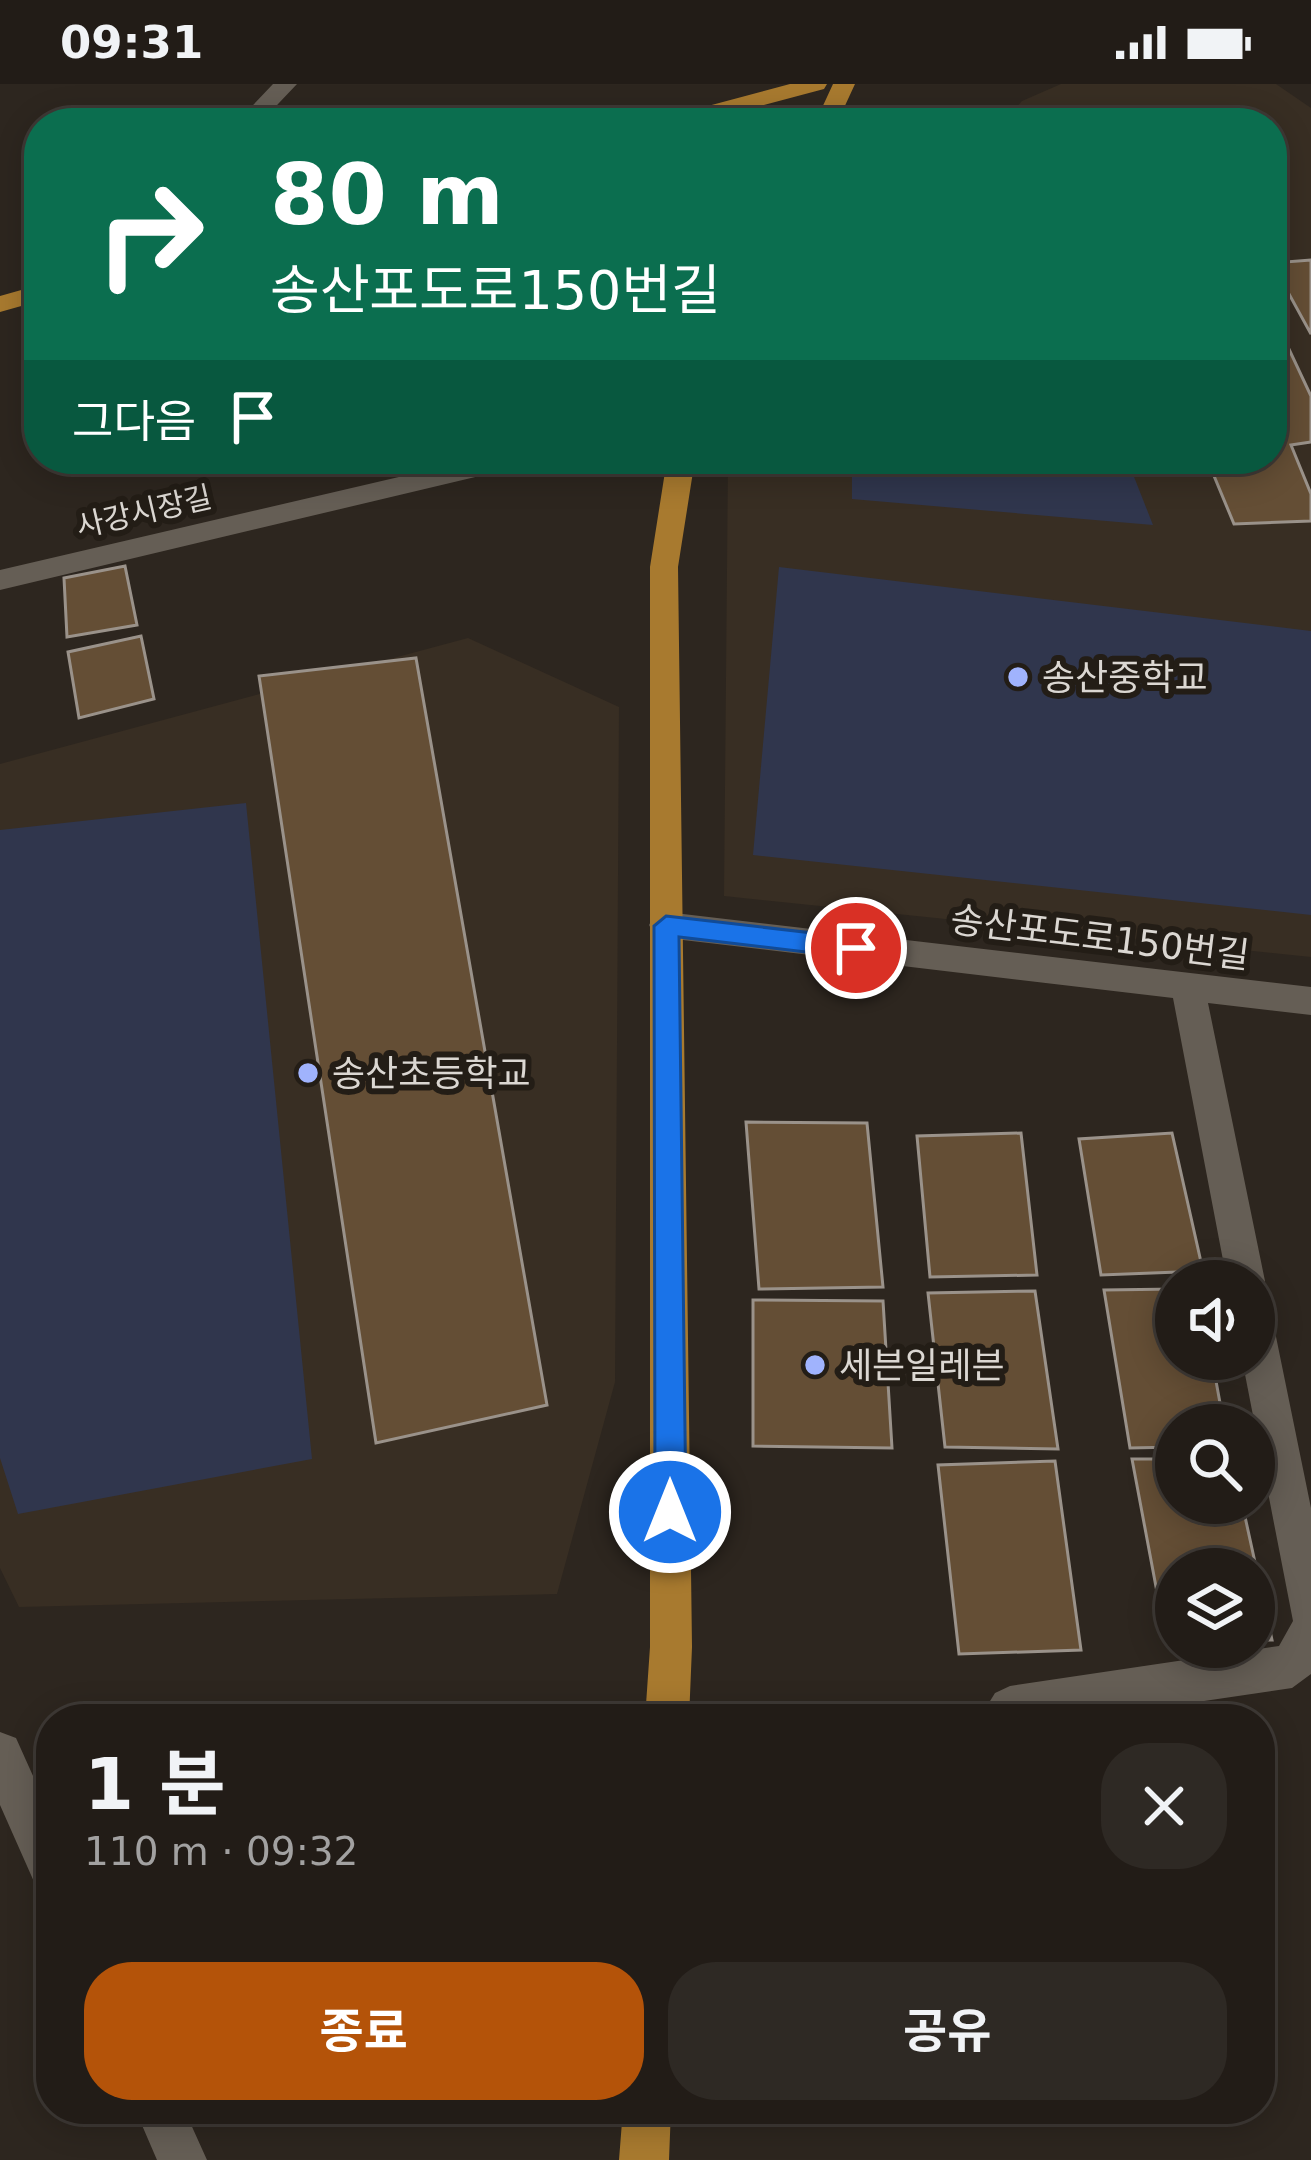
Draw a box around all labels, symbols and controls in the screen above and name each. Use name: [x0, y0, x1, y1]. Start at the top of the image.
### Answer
text: 09:31: [60, 16, 203, 69]
text: 80 m: [270, 146, 504, 244]
icon: right: [72, 156, 228, 312]
text: 송산포도로150번길: [270, 259, 721, 322]
icon: arrive: [220, 384, 286, 450]
text: 그다음: [72, 395, 196, 448]
street label: 사강시장길: [73, 479, 215, 544]
place label: 송산중학교: [1042, 657, 1208, 698]
marker: 송산중학교: [1005, 664, 1031, 690]
pin: [805, 897, 907, 999]
street label: 송산포도로150번길: [948, 899, 1252, 976]
icon: arrive: [823, 915, 889, 981]
place label: 송산초등학교: [332, 1053, 531, 1094]
marker: 송산초등학교: [295, 1060, 321, 1086]
map controls: [1155, 1260, 1275, 1668]
button: sound: [1155, 1260, 1275, 1380]
place label: 세븐일레븐: [839, 1345, 1005, 1386]
marker: 세븐일레븐: [802, 1352, 828, 1378]
button: search: [1155, 1404, 1275, 1524]
position arrow: [607, 1449, 733, 1575]
button: layers: [1155, 1548, 1275, 1668]
text: 1 분: [84, 1742, 225, 1826]
button: close: [1101, 1743, 1227, 1869]
text: 110 m · 09:32: [84, 1829, 358, 1874]
button: 종료: [84, 1962, 644, 2100]
button: 공유: [668, 1962, 1227, 2100]

